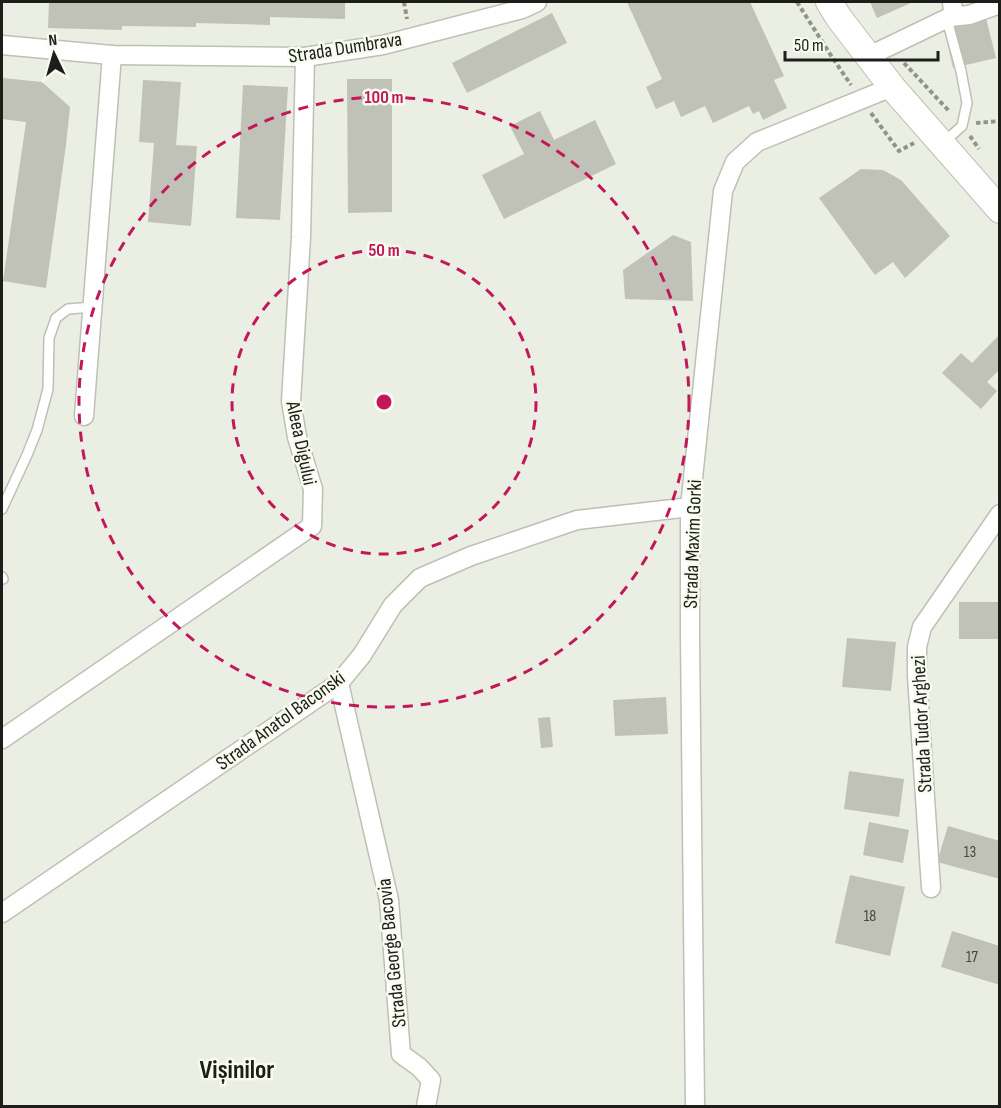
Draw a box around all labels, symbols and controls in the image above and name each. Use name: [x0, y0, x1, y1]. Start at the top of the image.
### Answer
north arrow: [24, 24, 84, 84]
scale bar: [785, 24, 938, 62]
street label: Strada Dumbrava: [287, 27, 404, 69]
text: N: [48, 31, 58, 50]
text: 50 m: [794, 35, 824, 56]
text: 100 m: [365, 87, 404, 108]
text: 50 m: [368, 240, 400, 261]
centre of rings: [374, 392, 394, 412]
street label: Aleea Digului: [280, 398, 322, 487]
street label: Strada Maxim Gorki: [679, 479, 707, 609]
street label: Strada Tudor Arghezi: [906, 655, 938, 793]
street label: Strada Anatol Baconski: [212, 666, 350, 776]
house number: 13: [964, 843, 976, 862]
street label: Strada George Bacovia: [372, 877, 412, 1029]
house number: 18: [864, 907, 876, 926]
house number: 17: [966, 948, 979, 967]
district label: Vișinilor: [200, 1055, 274, 1086]

